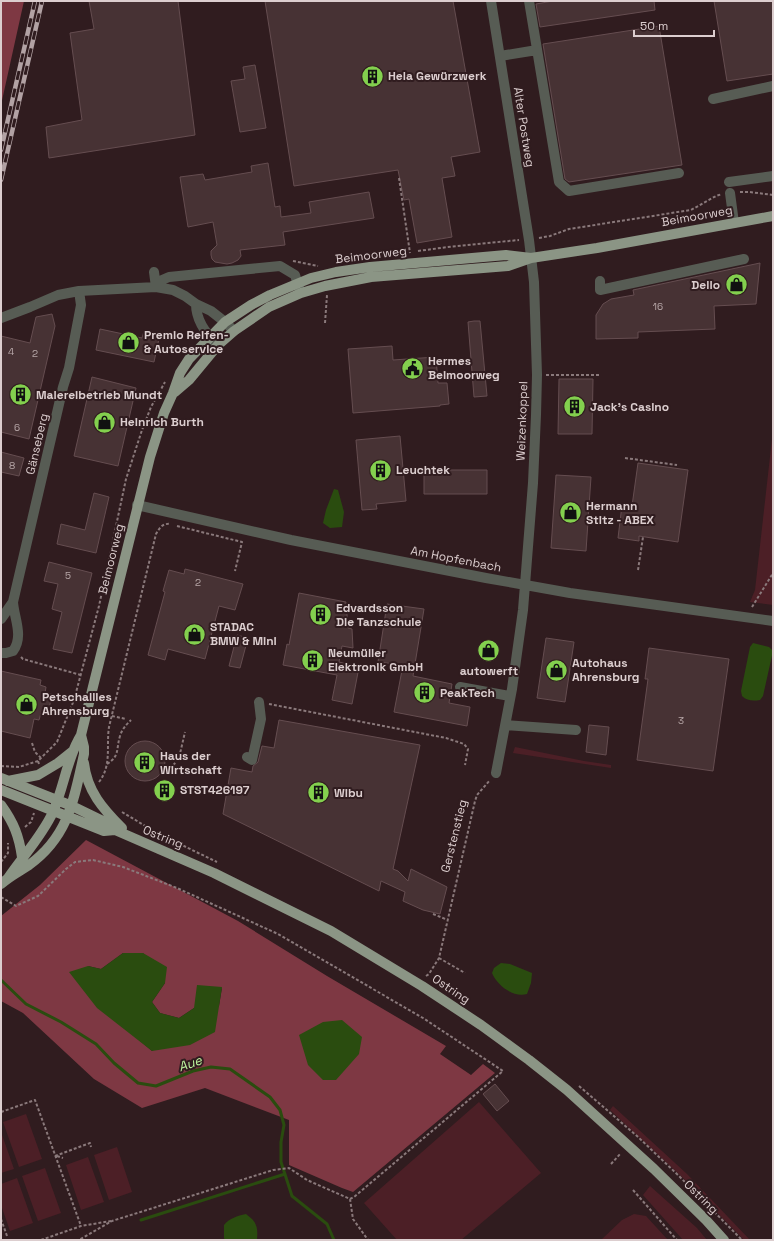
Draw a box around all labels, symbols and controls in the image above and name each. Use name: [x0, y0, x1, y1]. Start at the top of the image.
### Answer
scale bar: [634, 12, 714, 38]
text: 50 m: [640, 18, 668, 34]
building icon: Hela Gewürzwerk: [359, 63, 385, 89]
place label: Hela Gewürzwerk: [388, 68, 487, 84]
street label: Alter Postweg: [510, 86, 538, 168]
street label: Beimoorweg: [660, 202, 734, 230]
street label: Beimoorweg: [334, 243, 408, 267]
shop icon: Dello: [723, 272, 749, 298]
place label: Dello: [691, 277, 720, 293]
house number: 16: [653, 300, 663, 313]
place label: Premio Reifen- & Autoservice: [144, 327, 229, 357]
shop icon: Premio Reifen- & Autoservice: [115, 329, 141, 355]
house number: 4: [8, 345, 14, 358]
house number: 2: [32, 347, 38, 360]
place label: Hermes Beimoorweg: [428, 353, 500, 383]
public building icon: Hermes Beimoorweg: [399, 355, 425, 381]
street label: Weizenkoppel: [513, 381, 531, 461]
building icon: Malereibetrieb Mundt: [7, 382, 33, 408]
place label: Malereibetrieb Mundt: [36, 387, 162, 403]
building icon: Jack's Casino: [562, 394, 588, 420]
place label: Jack's Casino: [590, 399, 669, 415]
shop icon: Heinrich Burth: [92, 409, 118, 435]
street label: Gänseberg: [22, 412, 52, 476]
place label: Heinrich Burth: [120, 414, 204, 430]
house number: 6: [14, 421, 20, 434]
building icon: Leuchtek: [368, 457, 394, 483]
house number: 8: [9, 459, 15, 472]
place label: Leuchtek: [396, 462, 450, 478]
place label: Hermann Stitz - ABEX: [586, 498, 654, 528]
shop icon: Hermann Stitz - ABEX: [558, 500, 584, 526]
street label: Beimoorweg: [95, 522, 127, 596]
street label: Am Hopfenbach: [409, 542, 503, 576]
house number: 5: [65, 569, 71, 582]
house number: 2: [195, 576, 201, 589]
place label: Edvardsson Die Tanzschule: [336, 600, 422, 630]
building icon: Edvardsson Die Tanzschule: [308, 602, 334, 628]
place label: STADAC BMW & Mini: [210, 619, 277, 649]
shop icon: STADAC BMW & Mini: [181, 621, 207, 647]
shop icon: autowerft: [476, 637, 502, 663]
place label: Neumüller Elektronik GmbH: [328, 645, 423, 675]
building icon: Neumüller Elektronik GmbH: [299, 647, 325, 673]
place label: Autohaus Ahrensburg: [572, 655, 639, 685]
shop icon: Autohaus Ahrensburg: [543, 657, 569, 683]
place label: autowerft: [460, 663, 518, 679]
building icon: PeakTech: [411, 680, 437, 706]
place label: PeakTech: [440, 685, 495, 701]
place label: Petschallies Ahrensburg: [42, 689, 112, 719]
shop icon: Petschallies Ahrensburg: [13, 691, 39, 717]
house number: 3: [678, 714, 684, 727]
place label: Haus der Wirtschaft: [160, 748, 222, 778]
building icon: Haus der Wirtschaft: [132, 750, 158, 776]
building icon: STST426197: [152, 777, 178, 803]
building icon: Wibu: [305, 780, 331, 806]
place label: STST426197: [180, 782, 250, 798]
place label: Wibu: [334, 785, 363, 801]
street label: Gerstenstieg: [437, 798, 471, 874]
street label: Ostring: [140, 822, 186, 852]
street label: Ostring: [429, 971, 473, 1007]
water label: Aue: [176, 1051, 205, 1075]
street label: Ostring: [680, 1176, 722, 1218]

